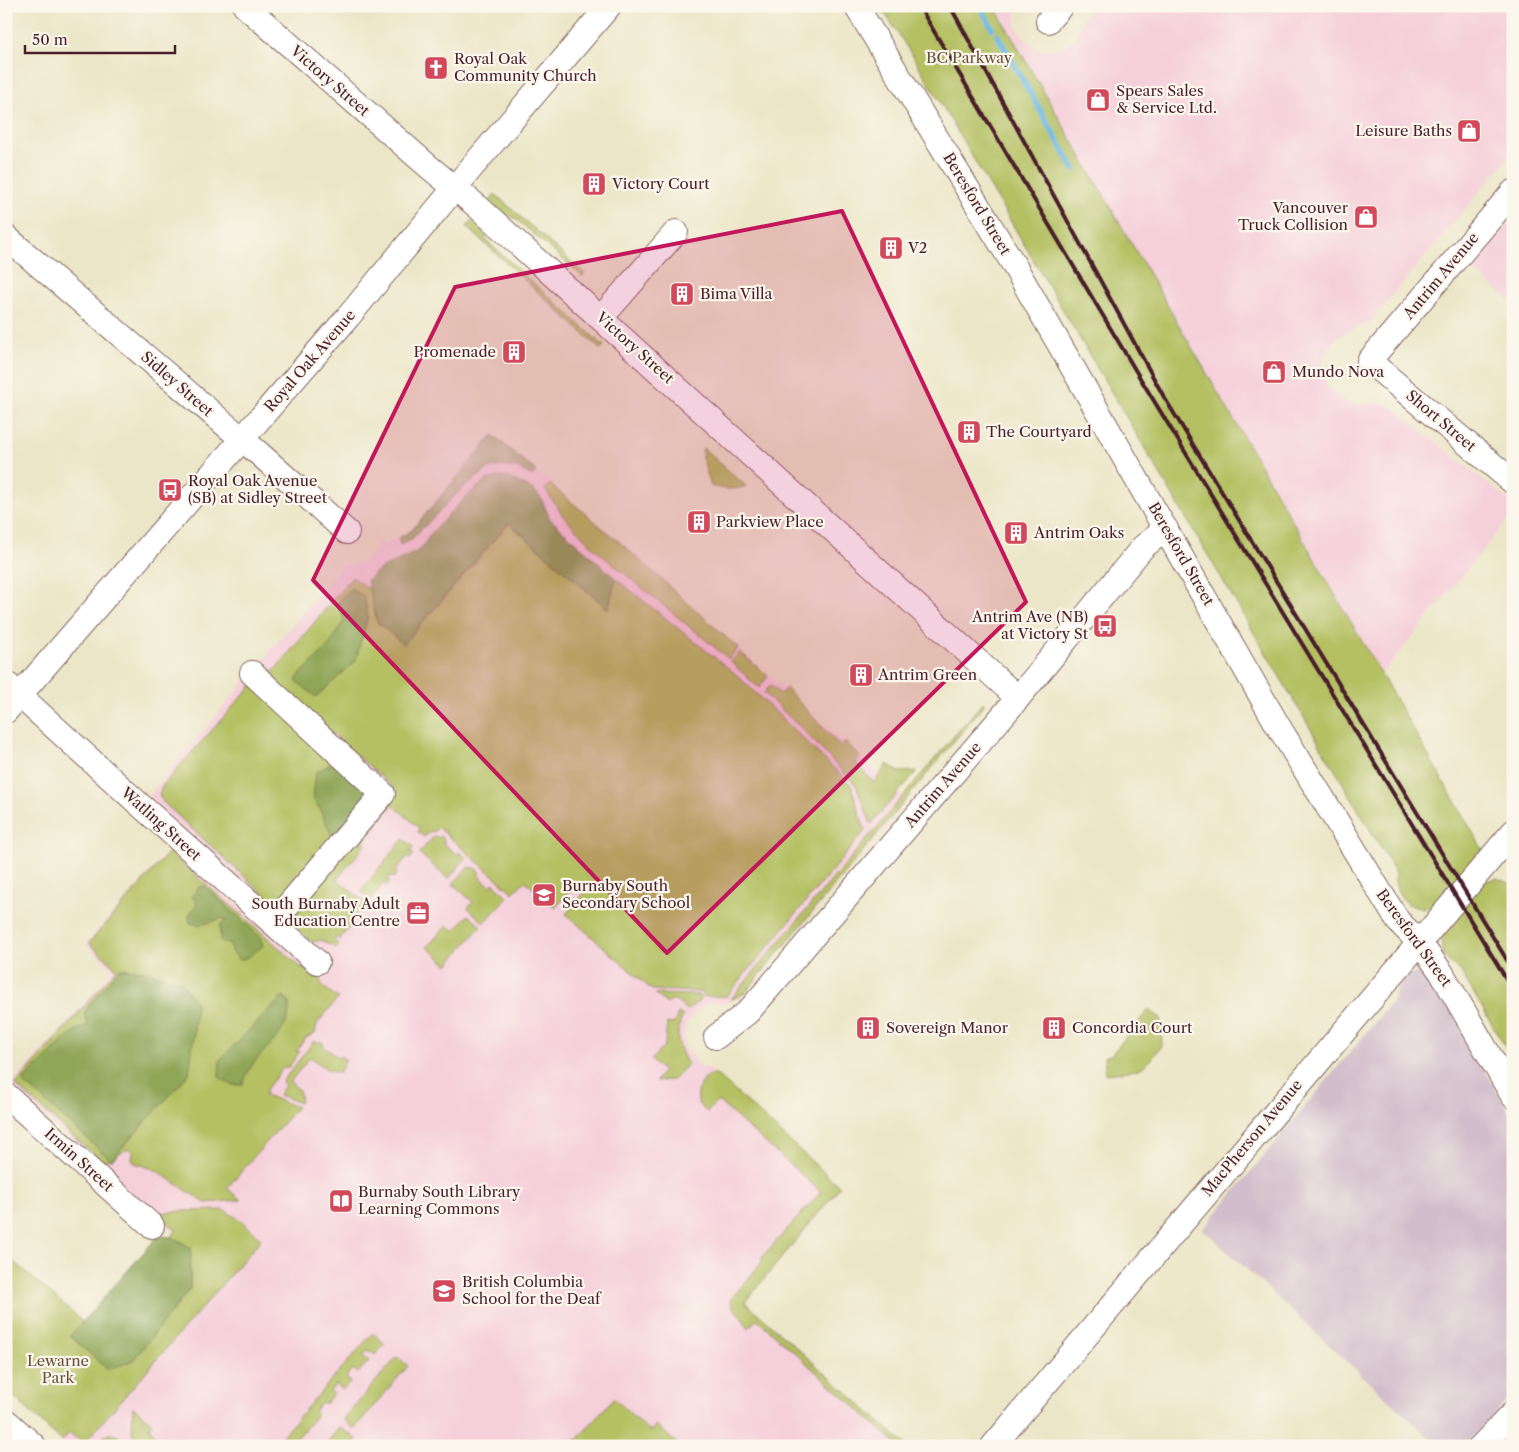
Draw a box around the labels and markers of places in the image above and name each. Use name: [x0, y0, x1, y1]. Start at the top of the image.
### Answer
place label: Royal Oak Community Church: [454, 49, 597, 85]
church icon: Royal Oak Community Church: [423, 55, 449, 81]
place label: Spears Sales & Service Ltd.: [1116, 81, 1217, 117]
shop icon: Spears Sales & Service Ltd.: [1085, 87, 1111, 113]
shop icon: Leisure Baths: [1456, 118, 1482, 144]
place label: Leisure Baths: [1355, 121, 1452, 140]
building icon: Victory Court: [581, 171, 607, 197]
place label: Victory Court: [611, 174, 710, 193]
place label: Vancouver Truck Collision: [1238, 198, 1349, 234]
shop icon: Vancouver Truck Collision: [1353, 204, 1379, 230]
building icon: V2: [878, 235, 904, 261]
place label: V2: [907, 238, 927, 257]
building icon: Bima Villa: [669, 281, 695, 307]
place label: Bima Villa: [700, 284, 772, 303]
building icon: Promenade: [501, 339, 527, 365]
place label: Promenade: [414, 342, 496, 361]
shop icon: Mundo Nova: [1261, 359, 1287, 385]
place label: Mundo Nova: [1292, 362, 1384, 381]
building icon: The Courtyard: [956, 419, 982, 445]
place label: The Courtyard: [986, 422, 1092, 441]
place label: Royal Oak Avenue (SB) at Sidley Street: [188, 471, 328, 507]
bus stop icon: Royal Oak Avenue (SB) at Sidley Street: [157, 477, 183, 503]
building icon: Parkview Place: [686, 509, 712, 535]
place label: Parkview Place: [716, 512, 824, 531]
building icon: Antrim Oaks: [1003, 520, 1029, 546]
place label: Antrim Oaks: [1033, 523, 1124, 542]
place label: Antrim Ave (NB) at Victory St: [971, 607, 1089, 643]
bus stop icon: Antrim Ave (NB) at Victory St: [1092, 613, 1118, 639]
building icon: Antrim Green: [848, 662, 874, 688]
place label: Antrim Green: [877, 665, 978, 684]
place label: Burnaby South Secondary School: [562, 876, 691, 912]
school or university icon: Burnaby South Secondary School: [531, 882, 557, 908]
place label: South Burnaby Adult Education Centre: [252, 894, 401, 930]
office icon: South Burnaby Adult Education Centre: [405, 900, 431, 926]
building icon: Sovereign Manor: [855, 1015, 881, 1041]
building icon: Concordia Court: [1041, 1015, 1067, 1041]
place label: Sovereign Manor: [886, 1018, 1009, 1037]
place label: Concordia Court: [1072, 1018, 1193, 1037]
place label: Burnaby South Library Learning Commons: [358, 1182, 521, 1218]
library icon: Burnaby South Library Learning Commons: [328, 1188, 354, 1214]
place label: British Columbia School for the Deaf: [462, 1272, 602, 1308]
school or university icon: British Columbia School for the Deaf: [431, 1278, 457, 1304]

